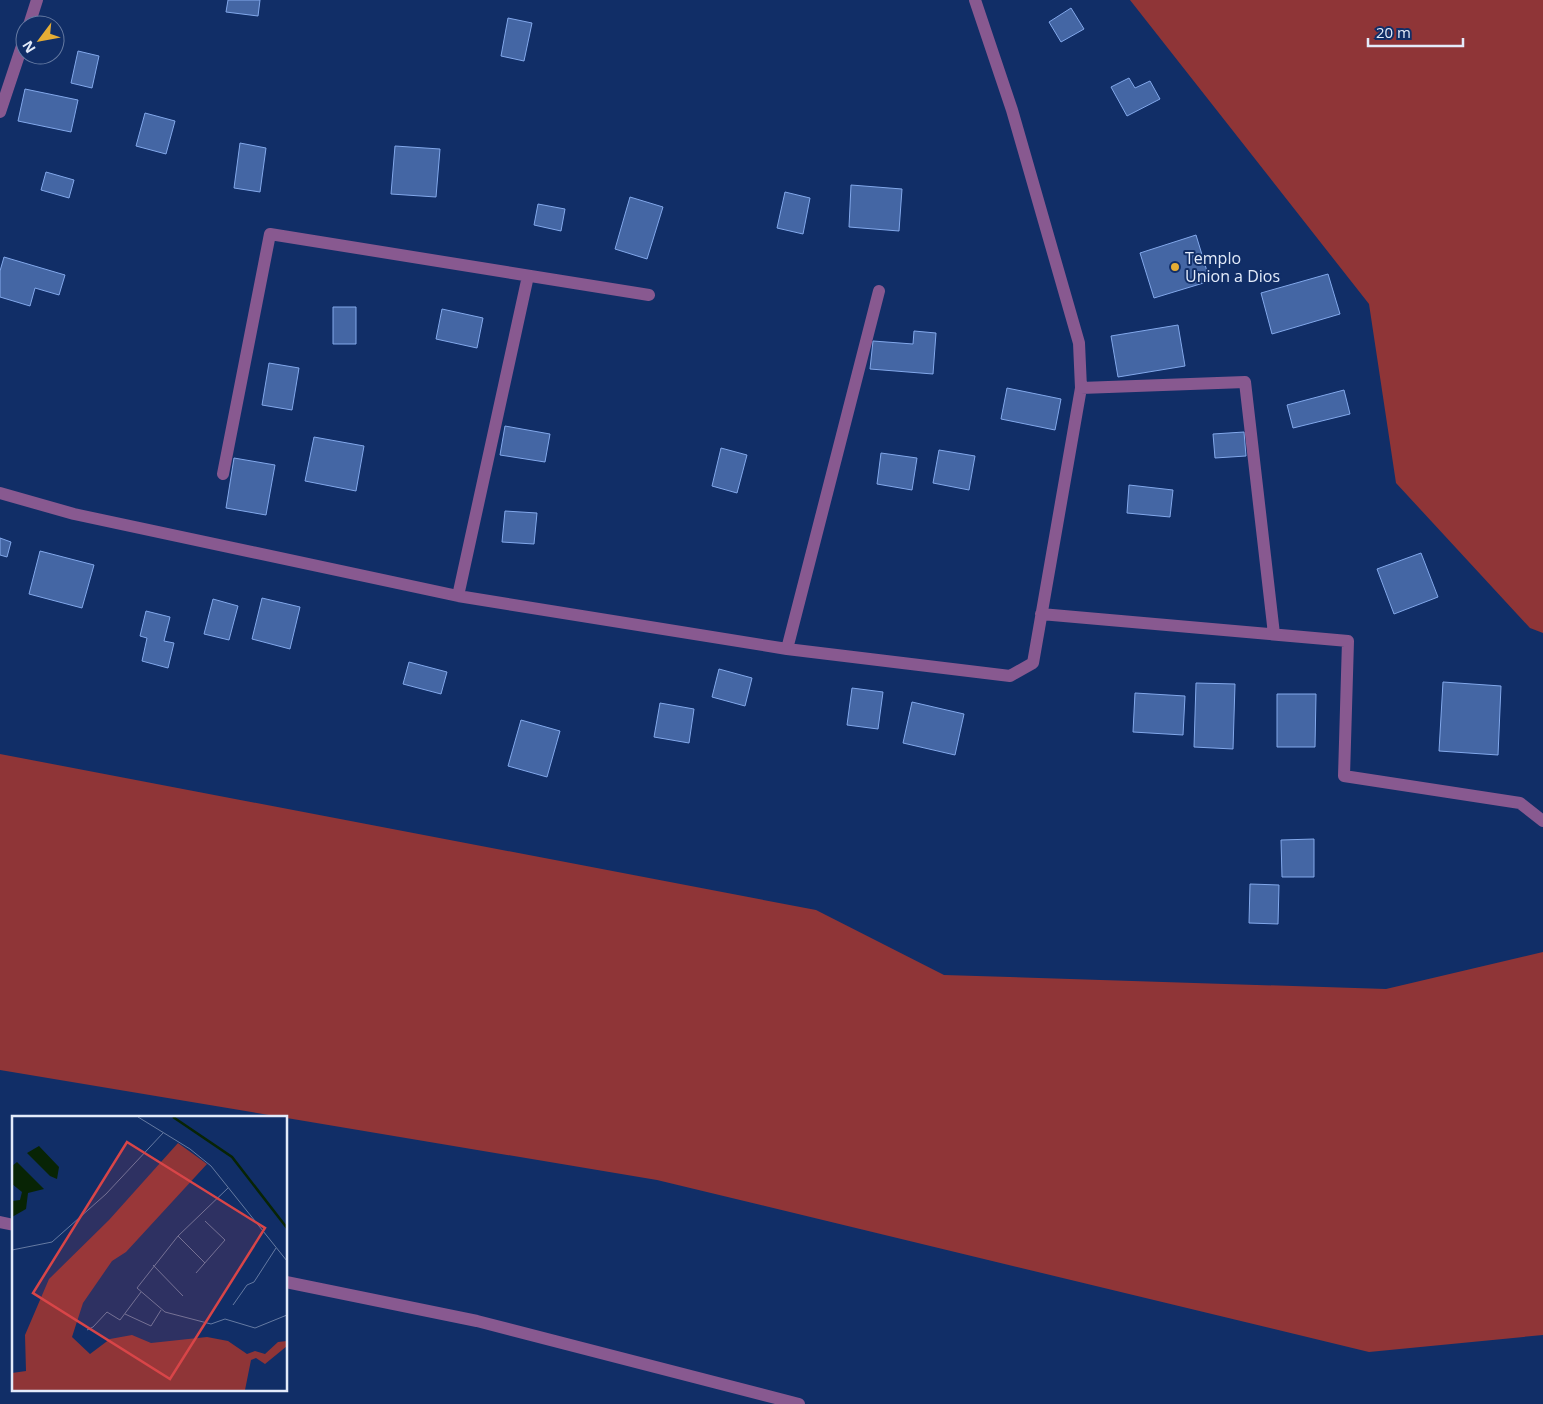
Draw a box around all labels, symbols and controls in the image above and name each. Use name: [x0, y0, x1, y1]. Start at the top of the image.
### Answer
north arrow: [15, 15, 65, 65]
scale bar: [1368, 15, 1463, 47]
text: 20 m: [1376, 22, 1411, 42]
text: N: [17, 37, 40, 57]
place label: Templo Union a Dios: [1185, 247, 1280, 287]
marker: Templo Union a Dios: [1169, 261, 1181, 273]
inset map: [12, 1116, 288, 1392]

